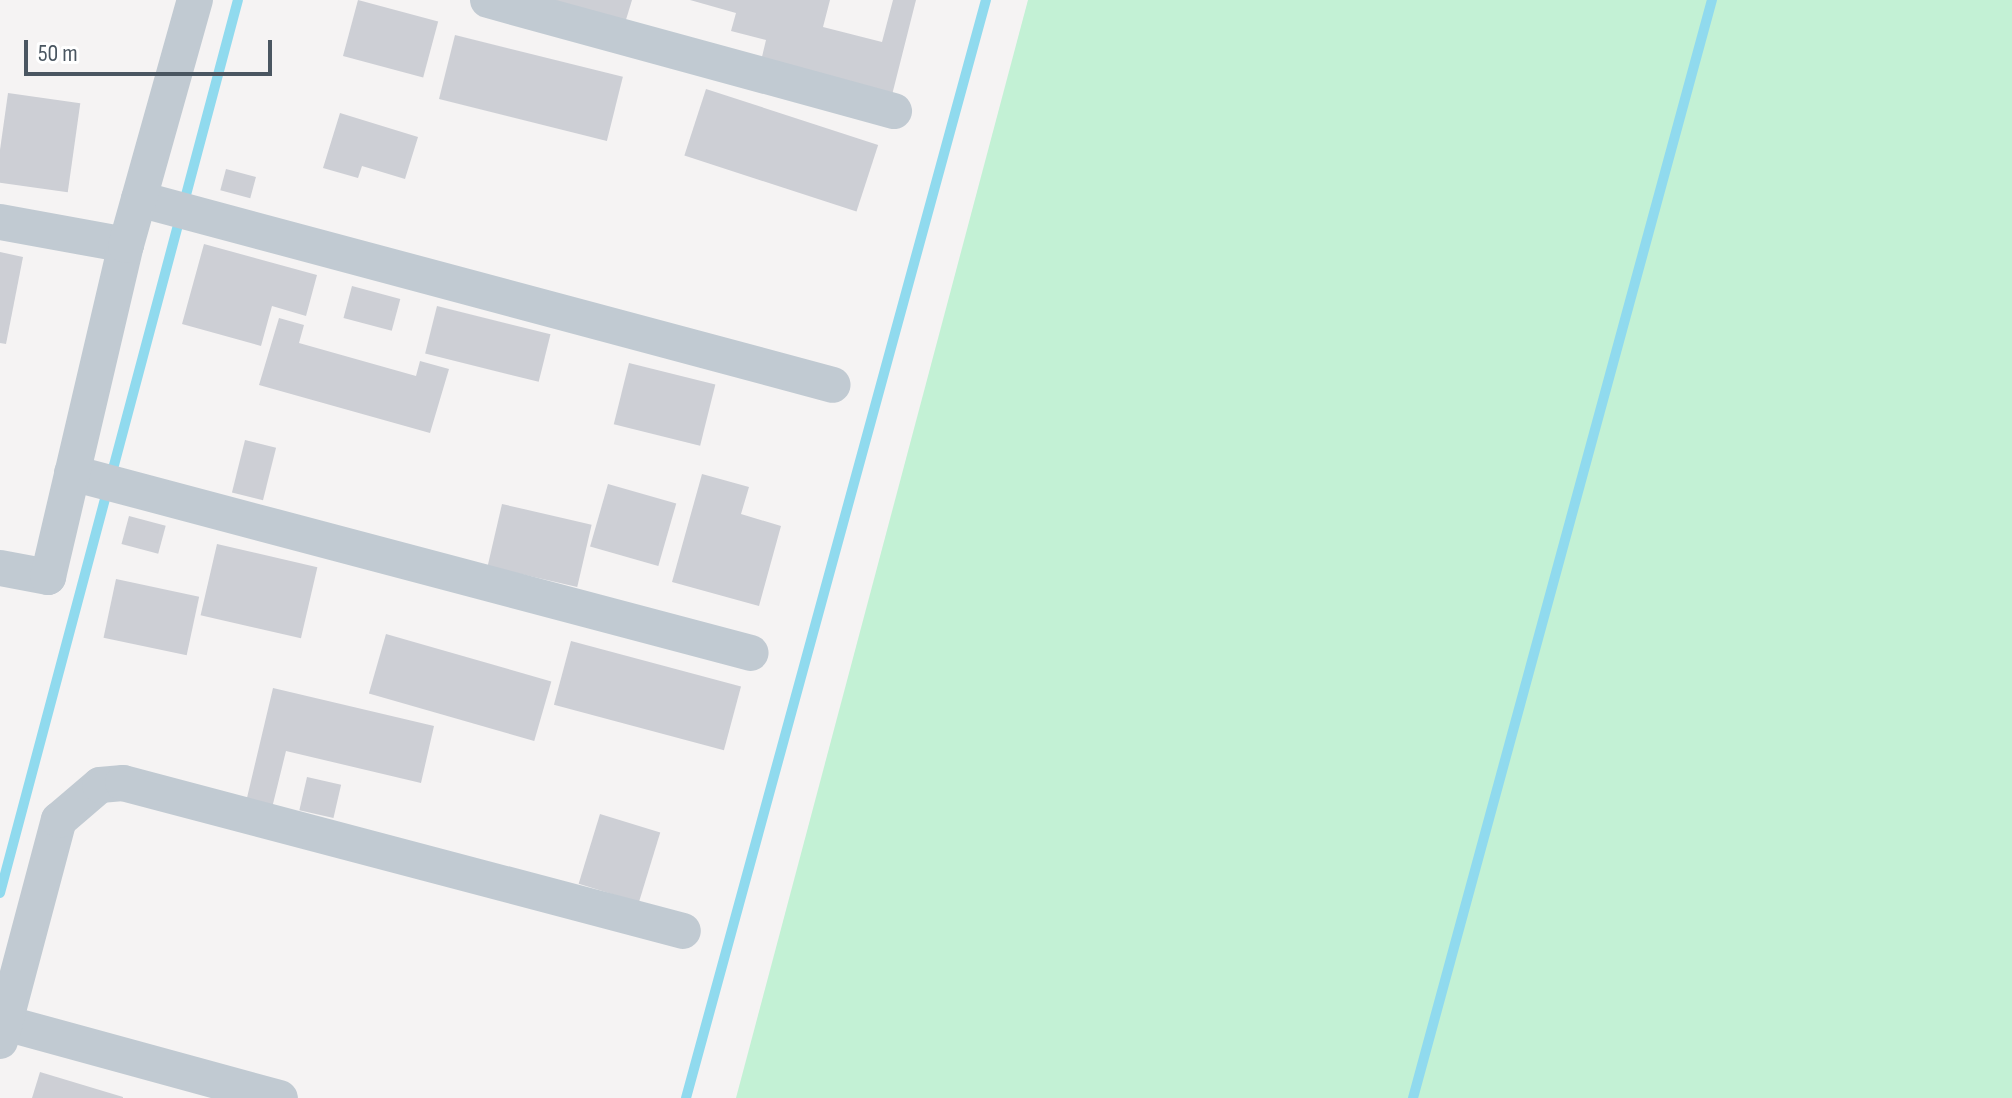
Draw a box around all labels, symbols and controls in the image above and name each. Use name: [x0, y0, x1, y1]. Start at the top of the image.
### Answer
scale bar: [28, 24, 276, 74]
text: 50 m: [38, 39, 78, 68]

